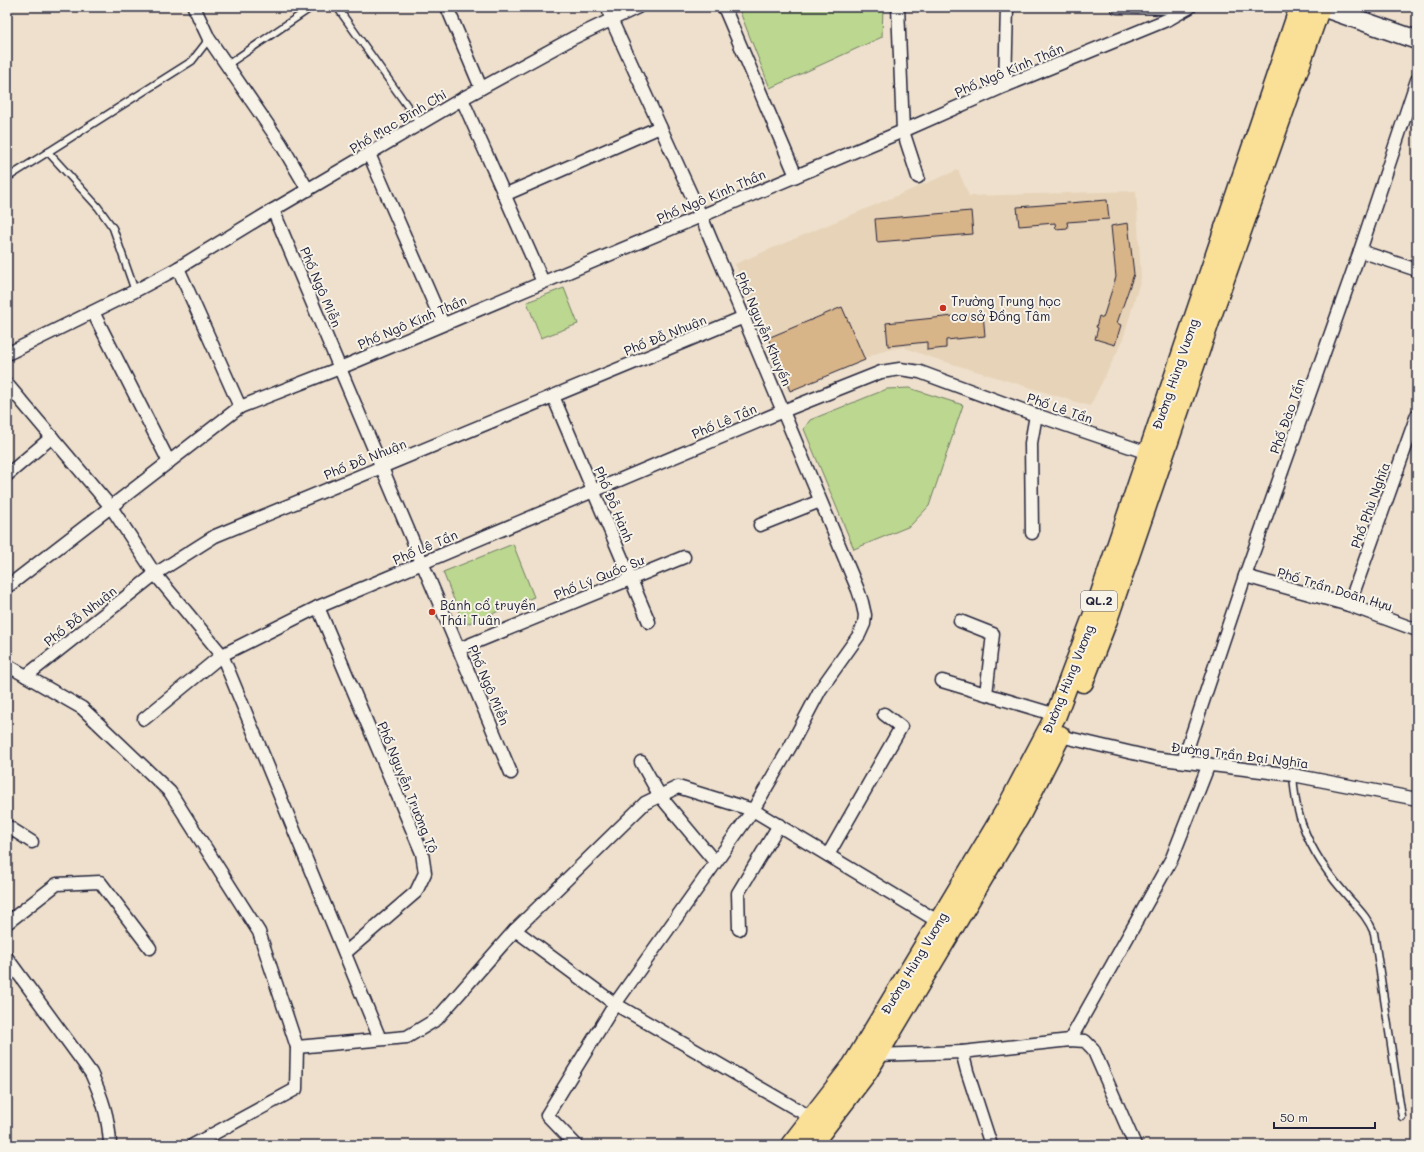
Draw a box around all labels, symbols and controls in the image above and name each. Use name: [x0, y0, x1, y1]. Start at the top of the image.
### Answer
street label: Phố Ngô Kính Thần: [952, 39, 1066, 100]
street label: Phố Mạc Đĩnh Chi: [346, 85, 449, 156]
street label: Phố Ngô Kính Thần: [654, 165, 768, 226]
street label: Phố Ngô Miễn: [297, 244, 346, 330]
street label: Phố Nguyễn Khuyến: [733, 269, 796, 388]
street label: Phố Ngô Kính Thần: [355, 291, 469, 352]
place label: Trường Trung học cơ sở Đồng Tâm: [951, 292, 1061, 324]
marker: Trường Trung học cơ sở Đồng Tâm: [938, 303, 948, 313]
street label: Phố Đỗ Nhuận: [621, 310, 709, 359]
street label: Đường Hùng Vương: [1148, 316, 1201, 432]
street label: Phố Đào Tấn: [1265, 376, 1308, 456]
street label: Phố Lê Tần: [1025, 388, 1095, 427]
street label: Phố Lê Tần: [689, 399, 759, 442]
street label: Phố Đỗ Nhuận: [321, 434, 409, 483]
street label: Phố Phù Nghĩa: [1346, 459, 1393, 550]
street label: Phố Đỗ Hành: [591, 464, 638, 544]
street label: Phố Lê Tần: [390, 525, 460, 568]
street label: Phố Lý Quốc Sư: [551, 550, 647, 602]
street label: Phố Trần Doãn Hựu: [1275, 563, 1395, 614]
street label: Phố Đỗ Nhuận: [40, 582, 119, 649]
road number: QL.2: [1081, 591, 1117, 611]
place label: Bánh cổ truyền Thái Tuân: [440, 596, 536, 628]
marker: Bánh cổ truyền Thái Tuân: [427, 607, 437, 617]
street label: Đường Hùng Vương: [1038, 622, 1097, 736]
street label: Phố Ngô Miễn: [465, 642, 514, 728]
street label: Phố Nguyễn Trường Tộ: [374, 719, 443, 855]
street label: Đường Trần Đại Nghĩa: [1170, 738, 1310, 771]
street label: Đường Hùng Vương: [876, 909, 951, 1017]
scale bar: [1274, 1104, 1375, 1130]
text: 50 m: [1280, 1109, 1308, 1125]

